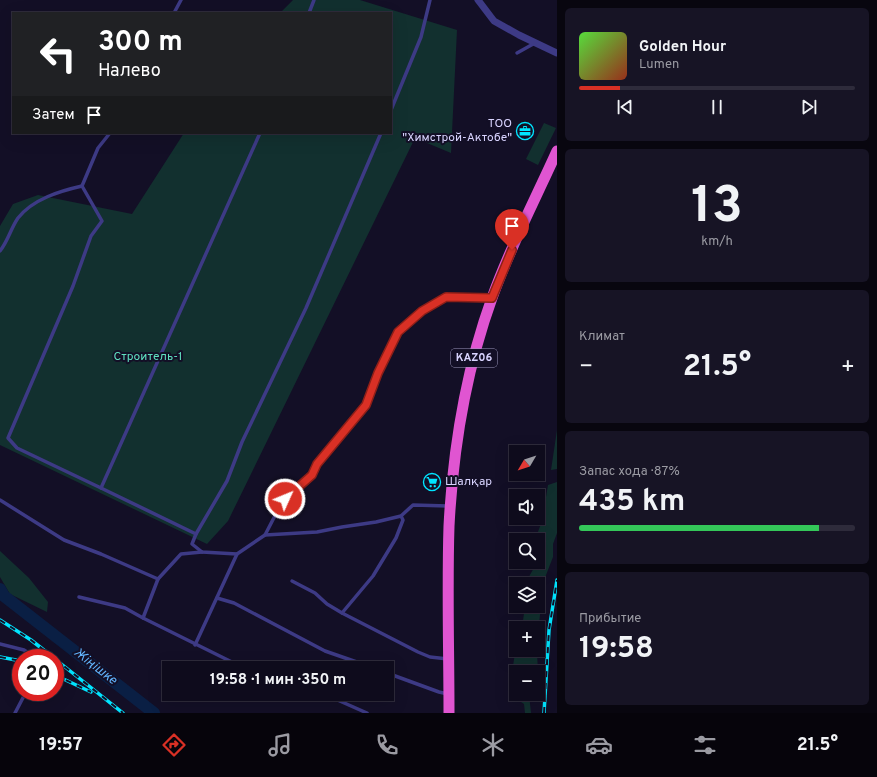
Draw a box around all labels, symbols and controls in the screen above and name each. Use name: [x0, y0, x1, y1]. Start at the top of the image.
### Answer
text: 300 m: [98, 25, 183, 61]
icon: left: [32, 28, 84, 80]
text: Golden Hour: [639, 38, 726, 57]
text: Lumen: [639, 57, 679, 73]
text: Налево: [98, 60, 161, 83]
icon: previous: [614, 96, 636, 118]
icon: pause: [706, 96, 728, 118]
icon: next: [798, 96, 820, 118]
icon: arrive: [83, 104, 105, 126]
text: Затем: [32, 106, 75, 125]
place label: ТОО "Химстрой-Актобе": [402, 116, 512, 146]
office icon: ТОО "Химстрой-Актобе": [515, 121, 535, 141]
text: 13: [691, 175, 743, 241]
pin: [495, 209, 529, 250]
icon: arrive: [501, 215, 523, 237]
text: km/h: [701, 234, 733, 250]
text: Климат: [579, 329, 625, 345]
park label: Строитель-1: [114, 349, 182, 365]
road number: KАZ06: [451, 349, 497, 367]
text: 21.5°: [683, 349, 751, 386]
text: −: [579, 354, 593, 381]
text: +: [841, 354, 855, 381]
north arrow: [509, 445, 545, 481]
map controls: [509, 445, 545, 701]
text: Запас хода · 87%: [579, 464, 680, 480]
supermarket icon: Шалқар: [422, 472, 442, 492]
place label: Шалқар: [445, 474, 492, 490]
position arrow: [264, 478, 306, 520]
text: 435 km: [579, 484, 685, 521]
button: sound: [509, 489, 545, 525]
button: search: [509, 533, 545, 569]
button: layers: [509, 577, 545, 613]
text: Прибытие: [579, 611, 641, 627]
button: +: [509, 621, 545, 657]
text: 19:58: [579, 631, 654, 668]
water label: Жіңішке: [70, 645, 120, 689]
speed limit sign: 20: [12, 649, 64, 701]
button: −: [509, 665, 545, 701]
text: 19:58 · 1 мин · 350 m: [210, 671, 346, 690]
icon: directions: [160, 731, 188, 759]
icon: music: [266, 731, 294, 759]
icon: phone: [373, 731, 401, 759]
icon: climate: [479, 731, 507, 759]
icon: car: [585, 731, 613, 759]
icon: filters: [691, 731, 719, 759]
text: 19:57: [39, 734, 82, 757]
text: 21.5°: [797, 734, 838, 757]

